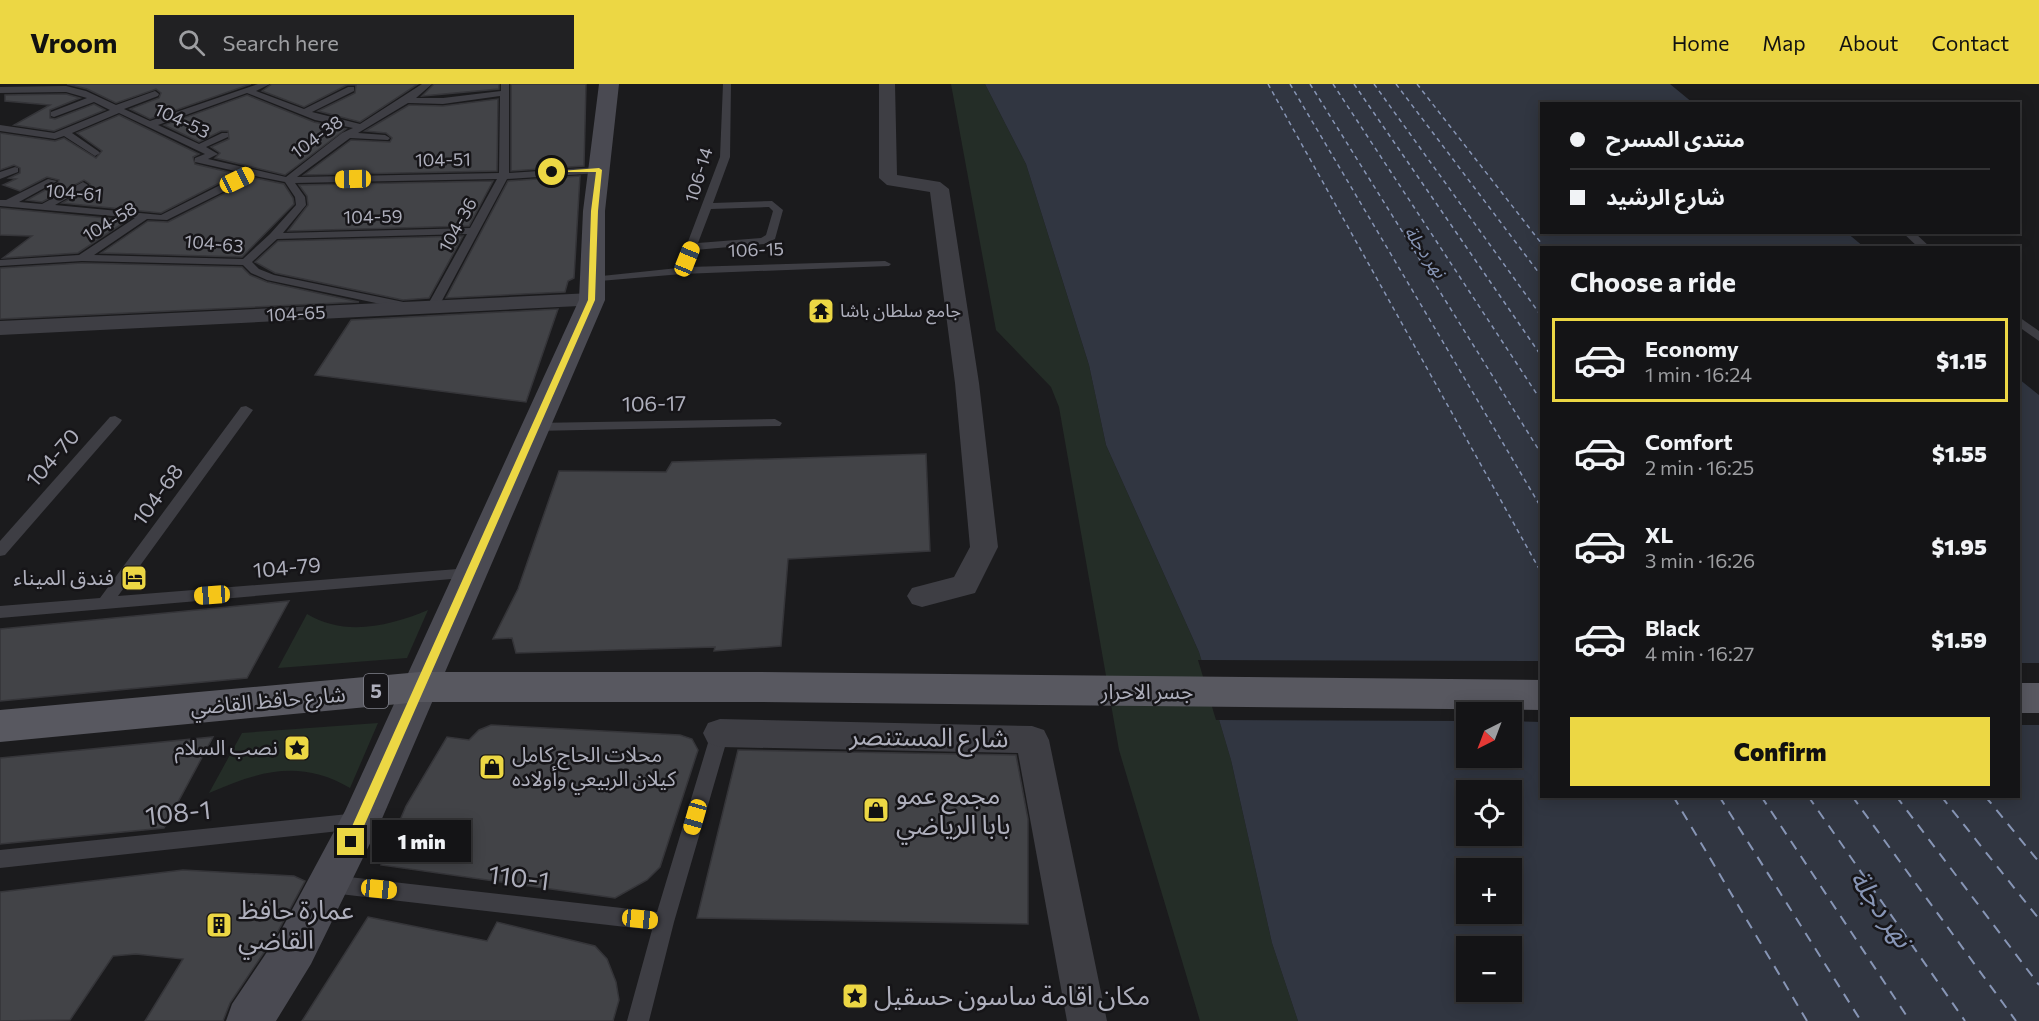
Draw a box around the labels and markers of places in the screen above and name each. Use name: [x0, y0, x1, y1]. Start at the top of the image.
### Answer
temple icon: جامع سلطان باشا: [806, 296, 836, 326]
place label: جامع سلطان باشا: [840, 299, 961, 325]
hotel icon: فندق الميناء: [119, 563, 149, 593]
place label: فندق الميناء: [14, 564, 114, 589]
place icon: نصب السلام: [282, 733, 312, 763]
place label: نصب السلام: [174, 734, 278, 764]
place label: محلات الحاج كامل كيلان الربيعي وأولاده: [512, 741, 676, 795]
shop icon: محلات الحاج كامل كيلان الربيعي وأولاده: [477, 752, 507, 782]
place label: مجمع عمو بابا الرياضي: [896, 778, 1011, 845]
shop icon: مجمع عمو بابا الرياضي: [861, 795, 891, 825]
place label: عمارة حافظ القاضي: [238, 893, 354, 960]
building icon: عمارة حافظ القاضي: [204, 910, 234, 940]
place label: مكان اقامة ساسون حسقيل: [874, 979, 1150, 1011]
place icon: مكان اقامة ساسون حسقيل: [840, 981, 870, 1011]

